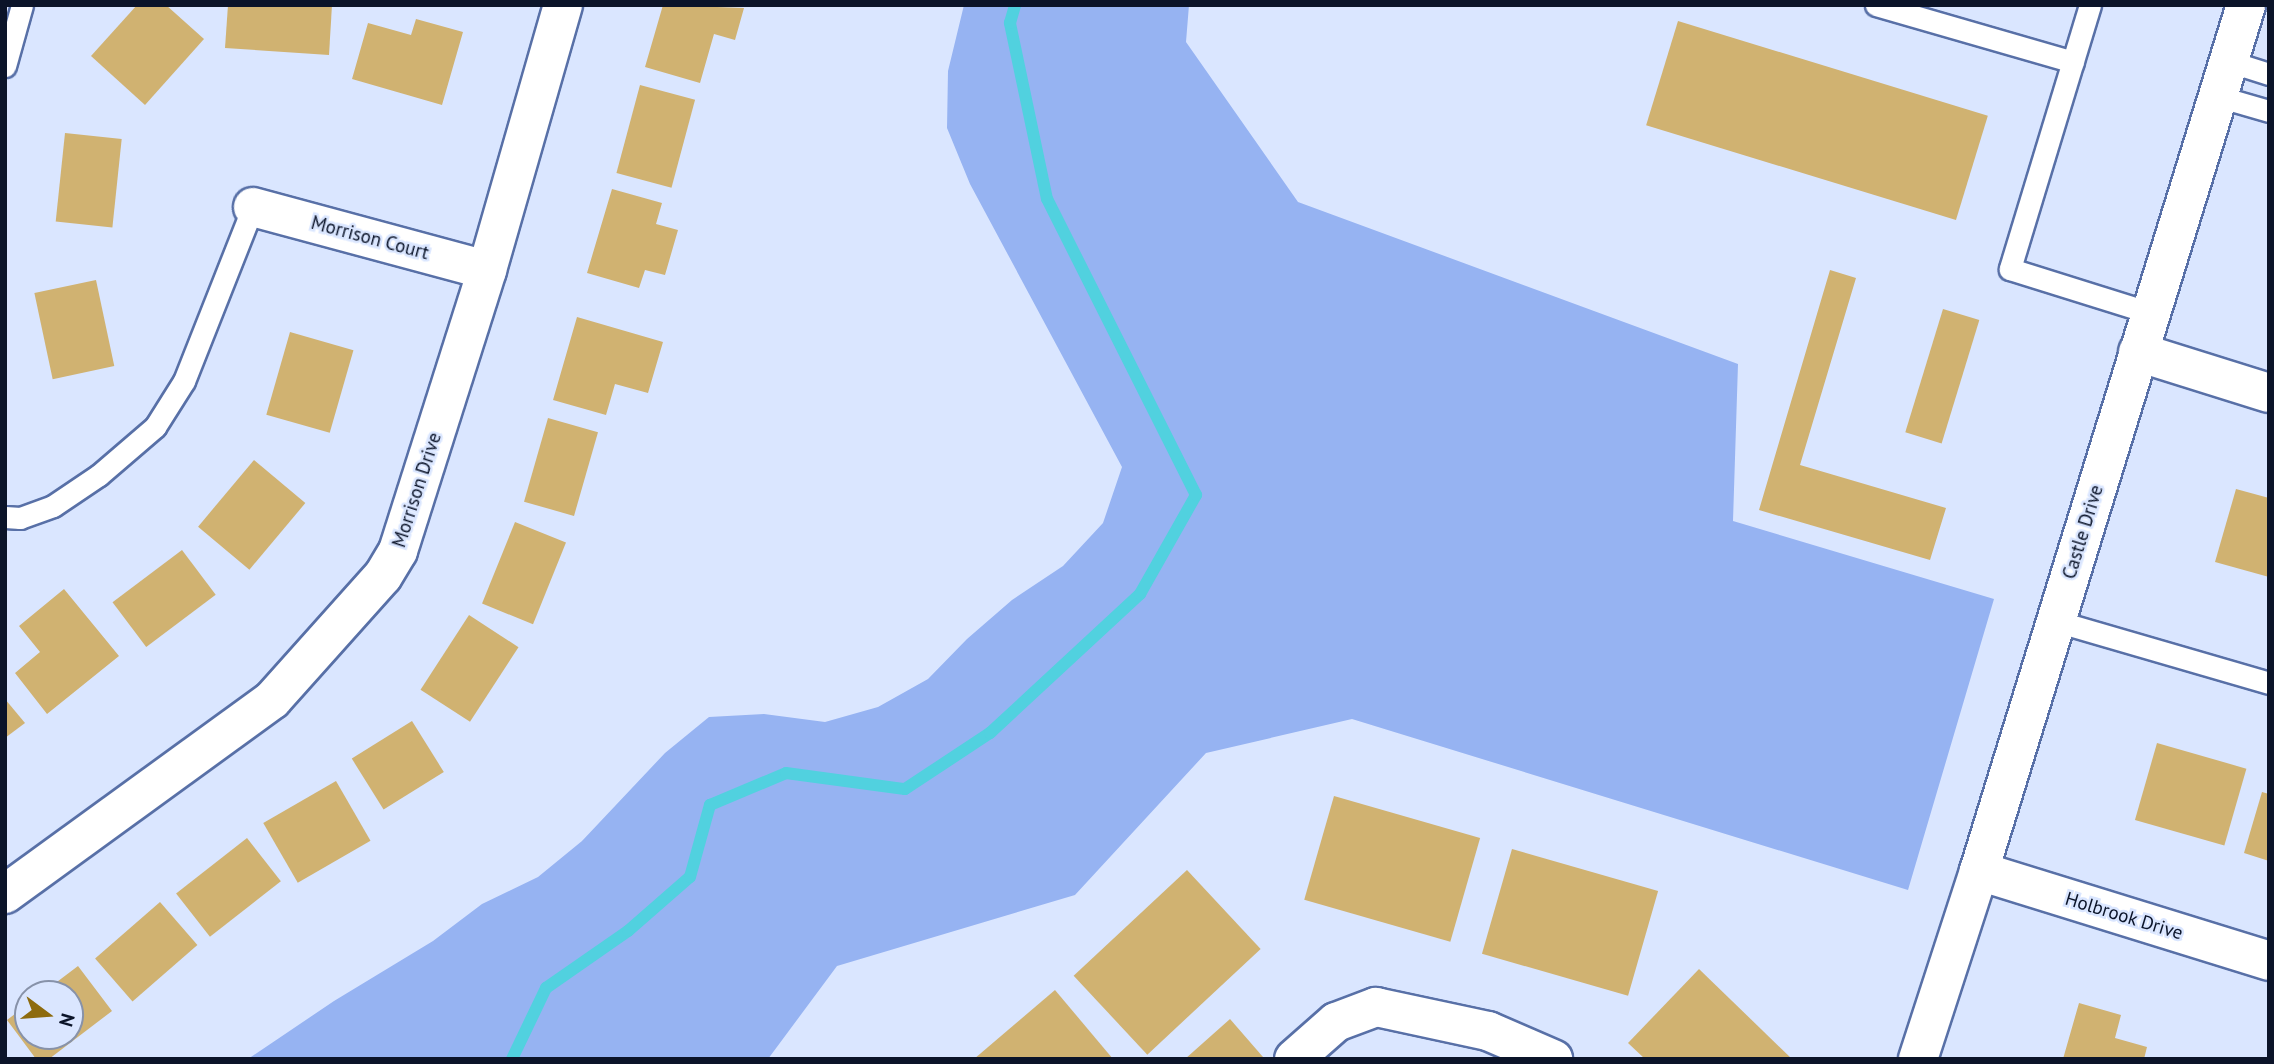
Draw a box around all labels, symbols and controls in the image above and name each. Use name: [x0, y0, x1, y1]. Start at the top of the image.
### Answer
street label: Morrison Court: [309, 211, 431, 265]
street label: Morrison Drive: [388, 430, 446, 550]
street label: Castle Drive: [2058, 482, 2108, 582]
street label: Holbrook Drive: [2062, 887, 2186, 945]
north arrow: [14, 980, 84, 1050]
text: N: [54, 1011, 81, 1030]

